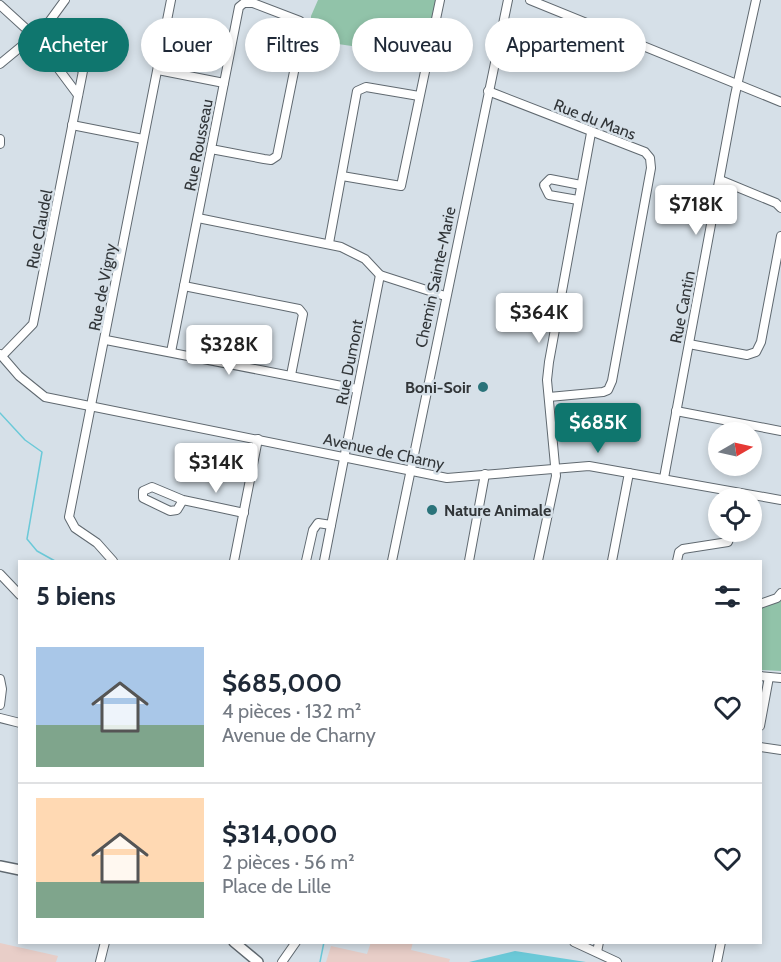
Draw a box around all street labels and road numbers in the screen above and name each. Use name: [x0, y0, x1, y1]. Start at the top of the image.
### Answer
street label: Rue du Mans: [551, 95, 639, 144]
street label: Rue Rousseau: [180, 97, 217, 193]
street label: Rue Claudel: [23, 188, 57, 270]
street label: Chemin Sainte-Marie: [411, 205, 460, 349]
street label: Rue de Vigny: [85, 242, 120, 333]
street label: Rue Cantin: [666, 269, 699, 345]
street label: Rue Dumont: [332, 317, 367, 406]
street label: Avenue de Charny: [322, 429, 446, 474]

